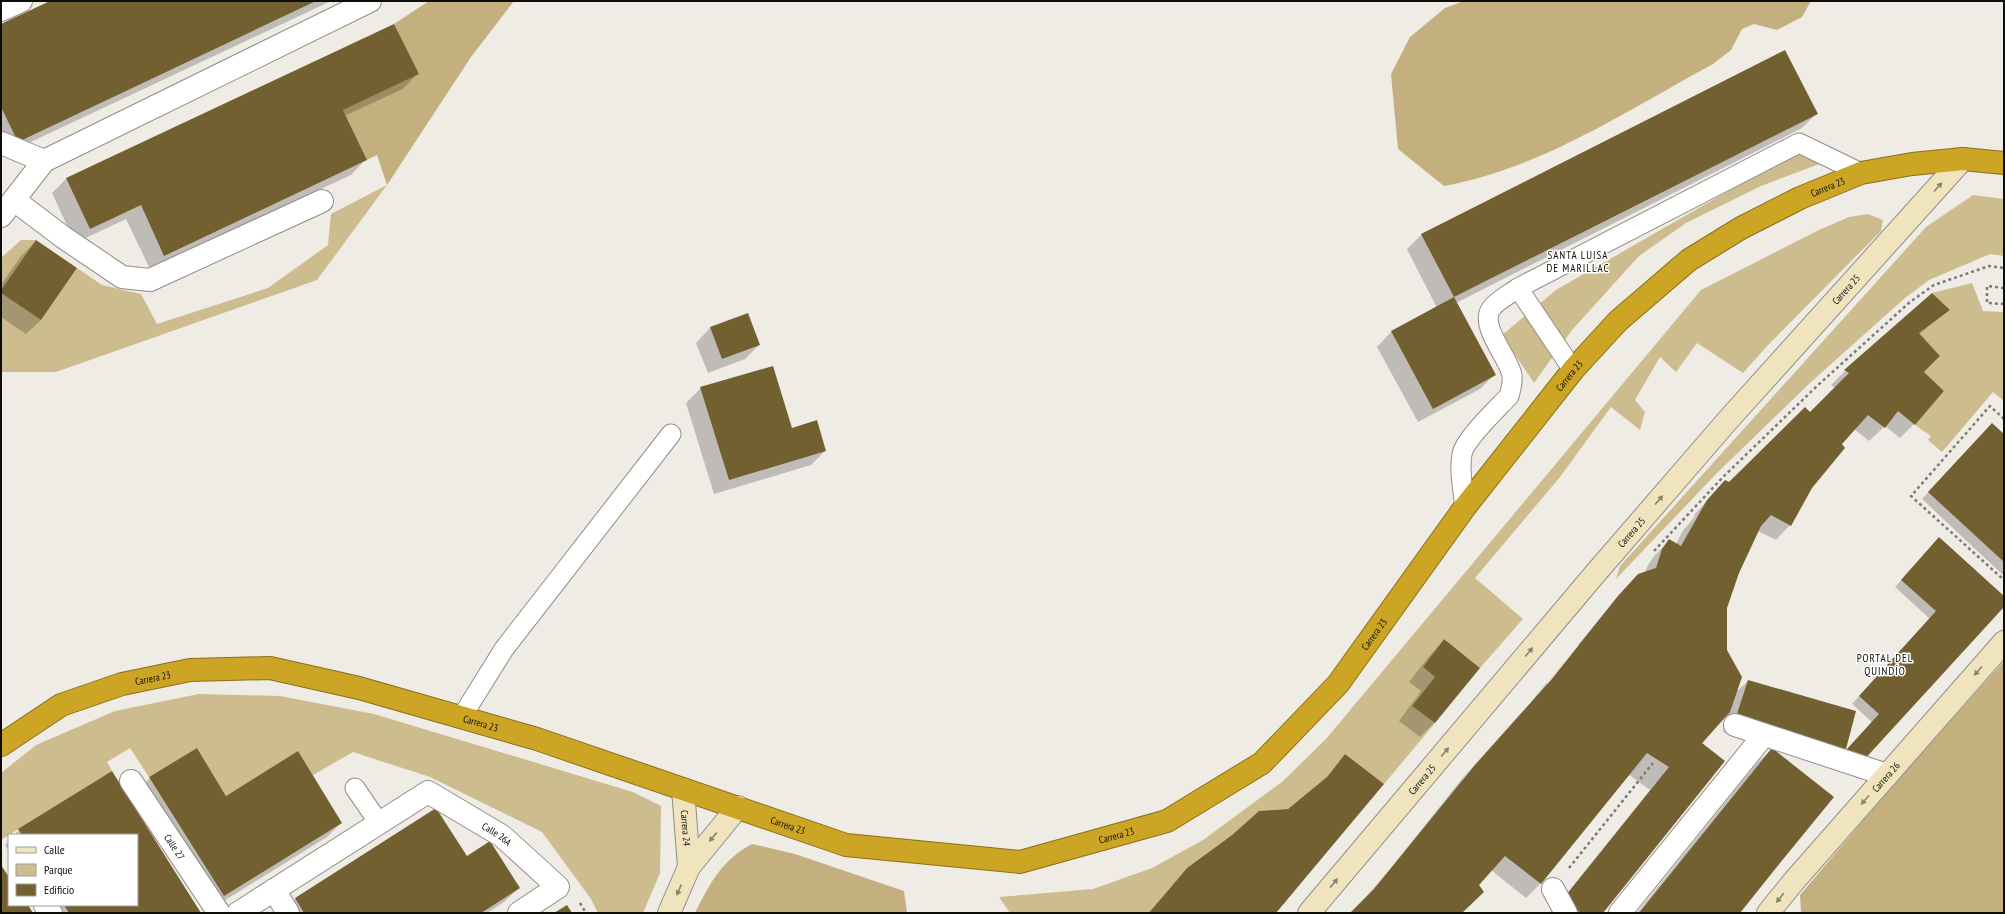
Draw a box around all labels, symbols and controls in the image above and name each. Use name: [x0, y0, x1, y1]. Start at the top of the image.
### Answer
street label: Carrera 23: [1809, 174, 1847, 200]
one-way arrow: [1933, 182, 1943, 192]
district label: SANTA LUISA DE MARILLAC: [1546, 248, 1610, 275]
street label: Carrera 25: [1829, 272, 1863, 307]
street label: Carrera 23: [1553, 358, 1586, 394]
one-way arrow: [1654, 495, 1663, 505]
street label: Carrera 25: [1615, 514, 1648, 550]
street label: Carrera 23: [1358, 616, 1390, 653]
one-way arrow: [1525, 647, 1534, 658]
district label: PORTAL DEL QUINDÍO: [1857, 651, 1913, 678]
one-way arrow: [1974, 666, 1983, 676]
street label: Carrera 23: [134, 668, 172, 688]
street label: Carrera 23: [462, 712, 500, 735]
one-way arrow: [1441, 746, 1450, 757]
street label: Carrera 26: [1869, 759, 1903, 795]
street label: Carrera 25: [1406, 762, 1439, 797]
one-way arrow: [1860, 795, 1870, 805]
street label: Carrera 24: [678, 809, 693, 847]
street label: Carrera 23: [769, 814, 807, 838]
street label: Calle 26A: [480, 820, 515, 849]
street label: Carrera 23: [1097, 825, 1136, 847]
street label: Calle 27: [161, 832, 188, 862]
one-way arrow: [709, 832, 718, 842]
legend: [8, 834, 138, 906]
text: Calle: [44, 842, 65, 857]
text: Parque: [44, 862, 73, 877]
one-way arrow: [1330, 878, 1339, 889]
text: Edificio: [44, 882, 74, 897]
one-way arrow: [675, 884, 681, 896]
one-way arrow: [1776, 893, 1784, 904]

